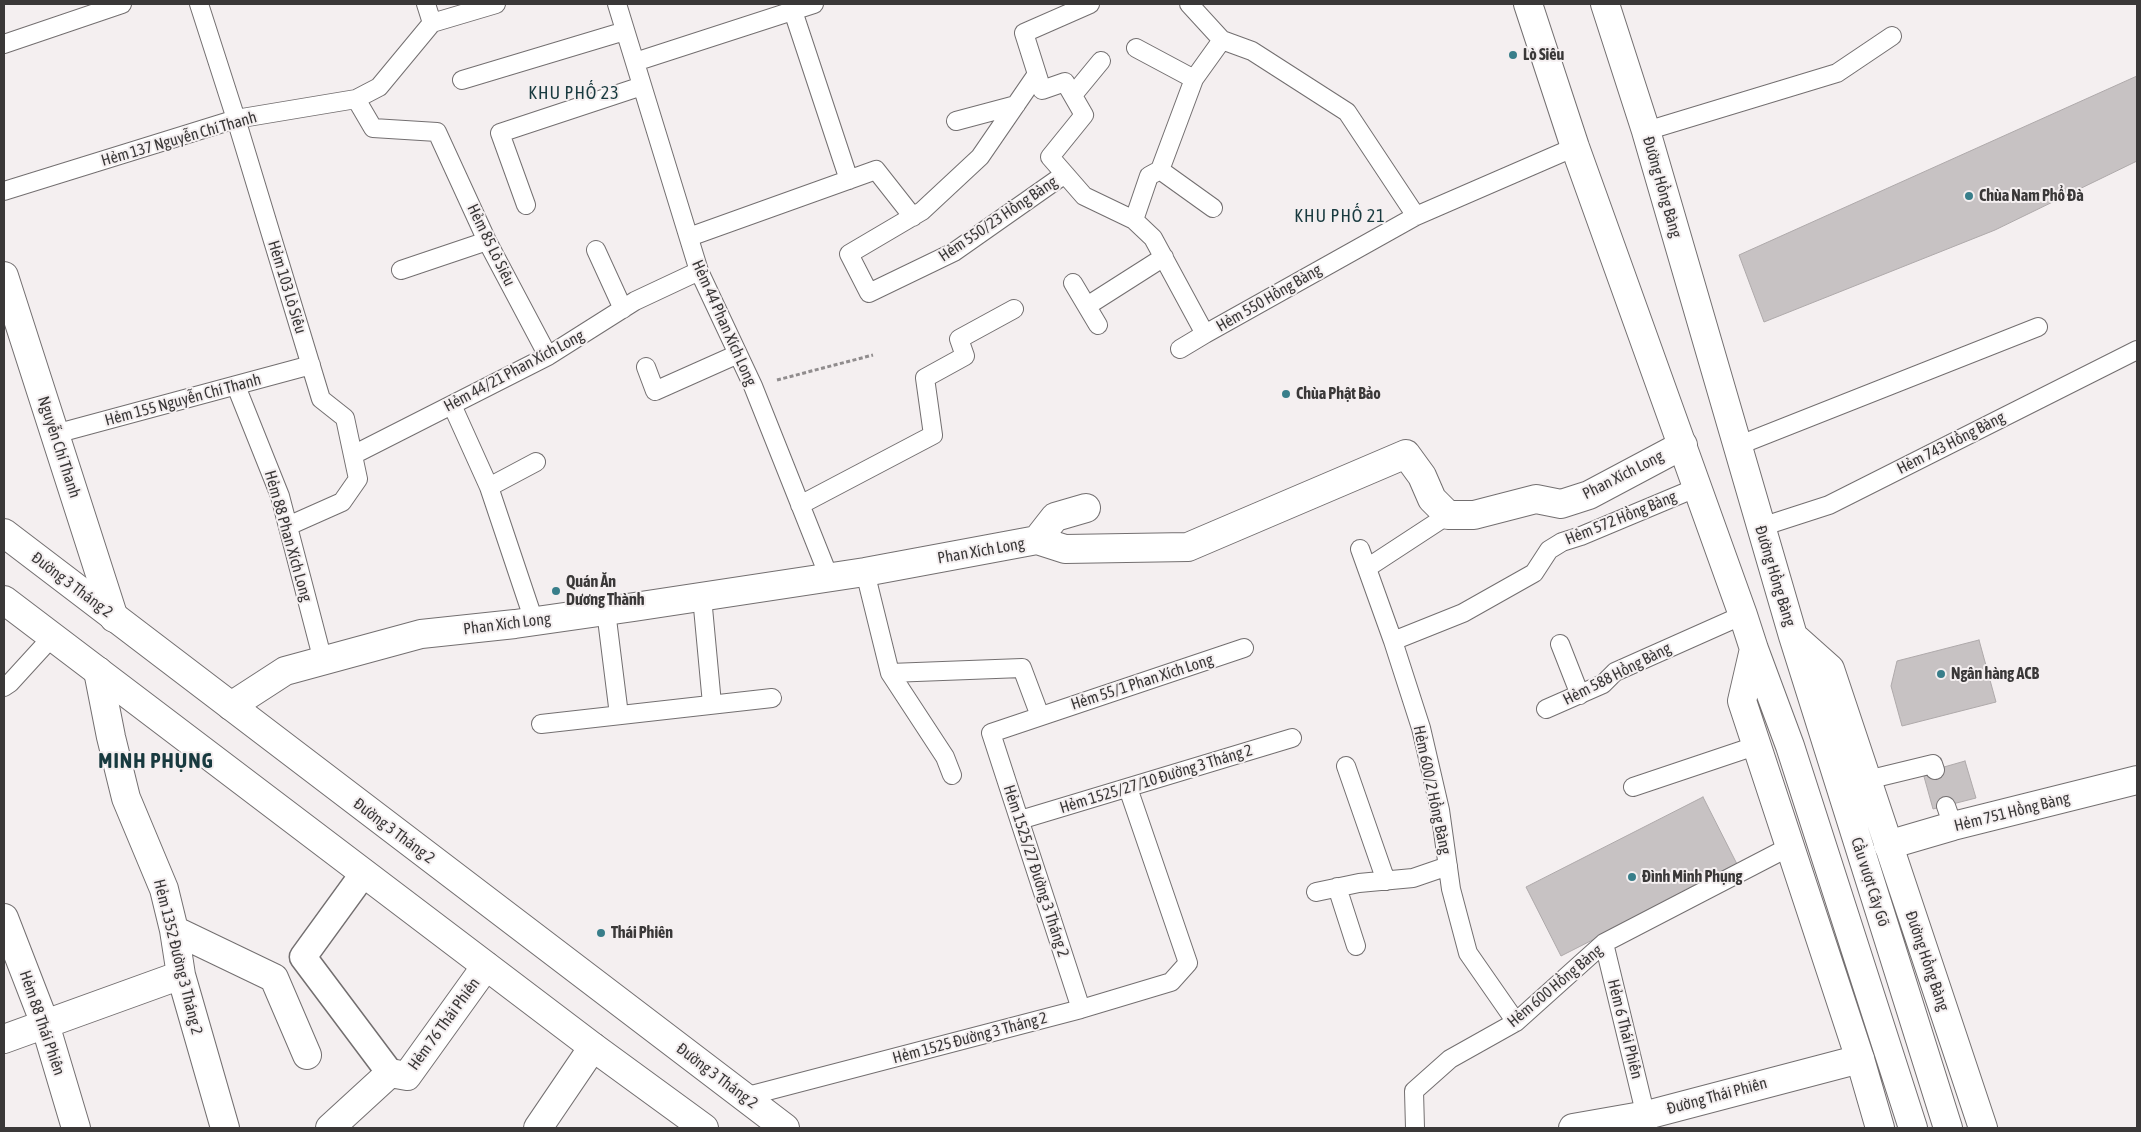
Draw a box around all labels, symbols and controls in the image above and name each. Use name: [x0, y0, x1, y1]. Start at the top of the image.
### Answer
place label: Lò Siêu: [1523, 45, 1564, 65]
marker: Lò Siêu: [1507, 49, 1519, 61]
district label: KHU PHỐ 23: [527, 82, 621, 104]
street label: Hẻm 137 Nguyễn Chí Thanh: [99, 108, 259, 170]
street label: Đường Hồng Bàng: [1638, 134, 1686, 240]
street label: Hẻm 550/23 Hồng Bàng: [935, 172, 1061, 266]
place label: Chùa Nam Phổ Đà: [1979, 186, 2084, 206]
marker: Chùa Nam Phổ Đà: [1963, 190, 1975, 202]
street label: Hẻm 85 Lò Siêu: [463, 201, 519, 289]
district label: KHU PHỐ 21: [1293, 205, 1387, 227]
street label: Hẻm 103 Lò Siêu: [264, 238, 310, 336]
street label: Hẻm 44 Phan Xích Long: [688, 257, 760, 389]
street label: Hẻm 550 Hồng Bàng: [1213, 260, 1325, 336]
street label: Hẻm 44/21 Phan Xích Long: [441, 326, 587, 416]
street label: Hẻm 155 Nguyễn Chí Thanh: [103, 370, 263, 430]
place label: Chùa Phật Bảo: [1296, 384, 1381, 404]
marker: Chùa Phật Bảo: [1280, 388, 1292, 400]
street label: Nguyễn Chí Thanh: [33, 394, 85, 500]
street label: Hẻm 743 Hồng Bàng: [1894, 408, 2008, 478]
street label: Phan Xích Long: [1579, 446, 1667, 504]
street label: Hẻm 88 Phan Xích Long: [260, 468, 316, 604]
street label: Hẻm 572 Hồng Bàng: [1563, 487, 1679, 549]
street label: Đường Hồng Bàng: [1751, 523, 1799, 629]
street label: Phan Xích Long: [936, 534, 1026, 568]
street label: Đường 3 Tháng 2: [27, 548, 117, 622]
place label: Quán Ăn Dương Thành: [566, 572, 644, 610]
marker: Quán Ăn Dương Thành: [550, 585, 562, 597]
street label: Phan Xích Long: [462, 609, 552, 639]
street label: Hẻm 588 Hồng Bàng: [1560, 639, 1674, 709]
street label: Hẻm 55/1 Phan Xích Long: [1068, 650, 1216, 714]
place label: Ngân hàng ACB: [1951, 664, 2039, 684]
marker: Ngân hàng ACB: [1935, 668, 1947, 680]
street label: Hẻm 600/2 Hồng Bàng: [1409, 724, 1455, 856]
street label: Hẻm 1525/27/10 Đường 3 Tháng 2: [1057, 741, 1255, 817]
district label: MINH PHỤNG: [97, 748, 215, 774]
street label: Hẻm 1525/27 Đường 3 Tháng 2: [999, 782, 1073, 960]
street label: Hẻm 751 Hồng Bàng: [1952, 788, 2072, 836]
street label: Đường 3 Tháng 2: [349, 794, 439, 868]
street label: Cầu vượt Cây Gõ: [1847, 835, 1893, 929]
place label: Đình Minh Phụng: [1642, 867, 1742, 887]
marker: Đình Minh Phụng: [1626, 871, 1638, 883]
street label: Hẻm 1352 Đường 3 Tháng 2: [149, 877, 207, 1037]
street label: Đường Hồng Bàng: [1901, 909, 1953, 1013]
place label: Thái Phiên: [611, 923, 673, 943]
marker: Thái Phiên: [595, 927, 607, 939]
street label: Hẻm 600 Hồng Bàng: [1504, 941, 1606, 1031]
street label: Hẻm 88 Thái Phiên: [15, 968, 69, 1078]
street label: Hẻm 76 Thái Phiên: [404, 974, 484, 1074]
street label: Hẻm 6 Thái Phiên: [1603, 977, 1647, 1081]
street label: Hẻm 1525 Đường 3 Tháng 2: [890, 1008, 1050, 1068]
street label: Đường 3 Tháng 2: [672, 1039, 762, 1113]
street label: Đường Thái Phiên: [1665, 1073, 1769, 1119]

